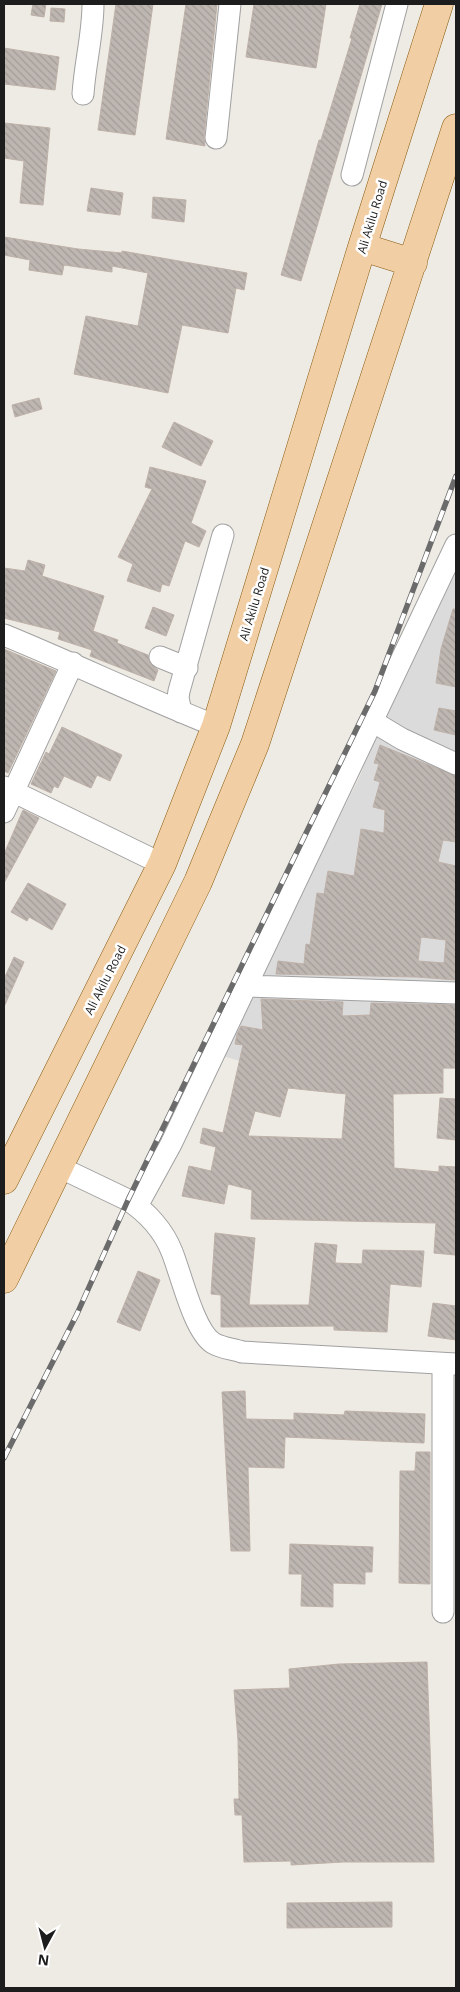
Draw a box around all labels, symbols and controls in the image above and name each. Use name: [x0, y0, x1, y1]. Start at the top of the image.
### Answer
street label: Ali Akilu Road: [353, 178, 391, 256]
street label: Ali Akilu Road: [235, 565, 273, 643]
street label: Ali Akilu Road: [80, 942, 130, 1018]
north arrow: [20, 1922, 70, 1972]
text: N: [37, 1950, 50, 1971]

